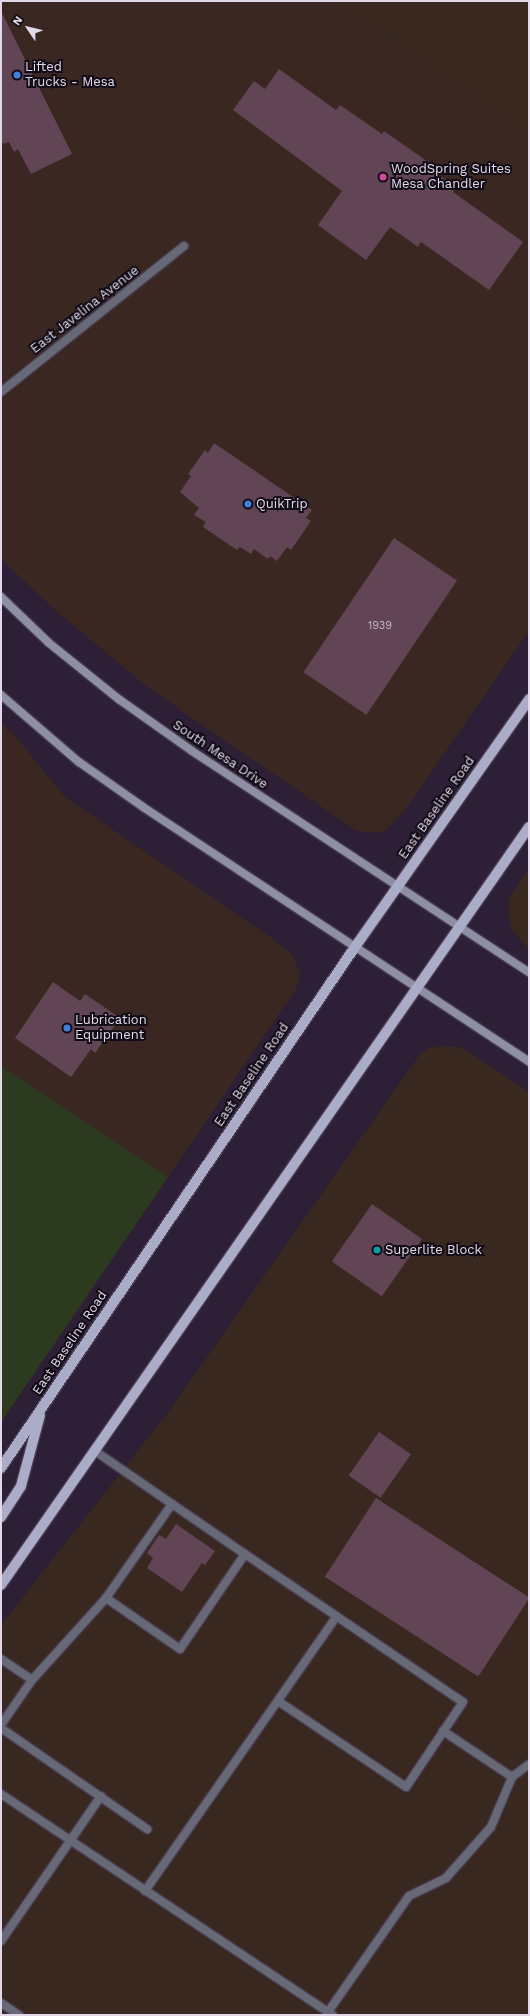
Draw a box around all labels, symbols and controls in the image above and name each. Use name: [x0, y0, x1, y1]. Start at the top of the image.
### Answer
north arrow: [8, 8, 48, 48]
text: N: [10, 14, 25, 28]
place label: Lifted Trucks - Mesa: [25, 60, 115, 91]
marker: Lifted Trucks - Mesa: [12, 70, 22, 80]
place label: WoodSpring Suites Mesa Chandler: [391, 162, 511, 193]
marker: WoodSpring Suites Mesa Chandler: [378, 172, 388, 182]
street label: East Javelina Avenue: [27, 263, 143, 357]
place label: QuikTrip: [256, 496, 308, 512]
marker: QuikTrip: [243, 499, 253, 509]
house number: 1939: [368, 619, 392, 633]
street label: South Mesa Drive: [169, 717, 271, 793]
street label: East Baseline Road: [396, 754, 478, 862]
place label: Lubrication Equipment: [75, 1013, 147, 1044]
street label: East Baseline Road: [211, 1020, 293, 1130]
marker: Lubrication Equipment: [62, 1023, 72, 1033]
place label: Superlite Block: [385, 1242, 482, 1258]
marker: Superlite Block: [372, 1245, 382, 1255]
street label: East Baseline Road: [29, 1288, 111, 1398]

